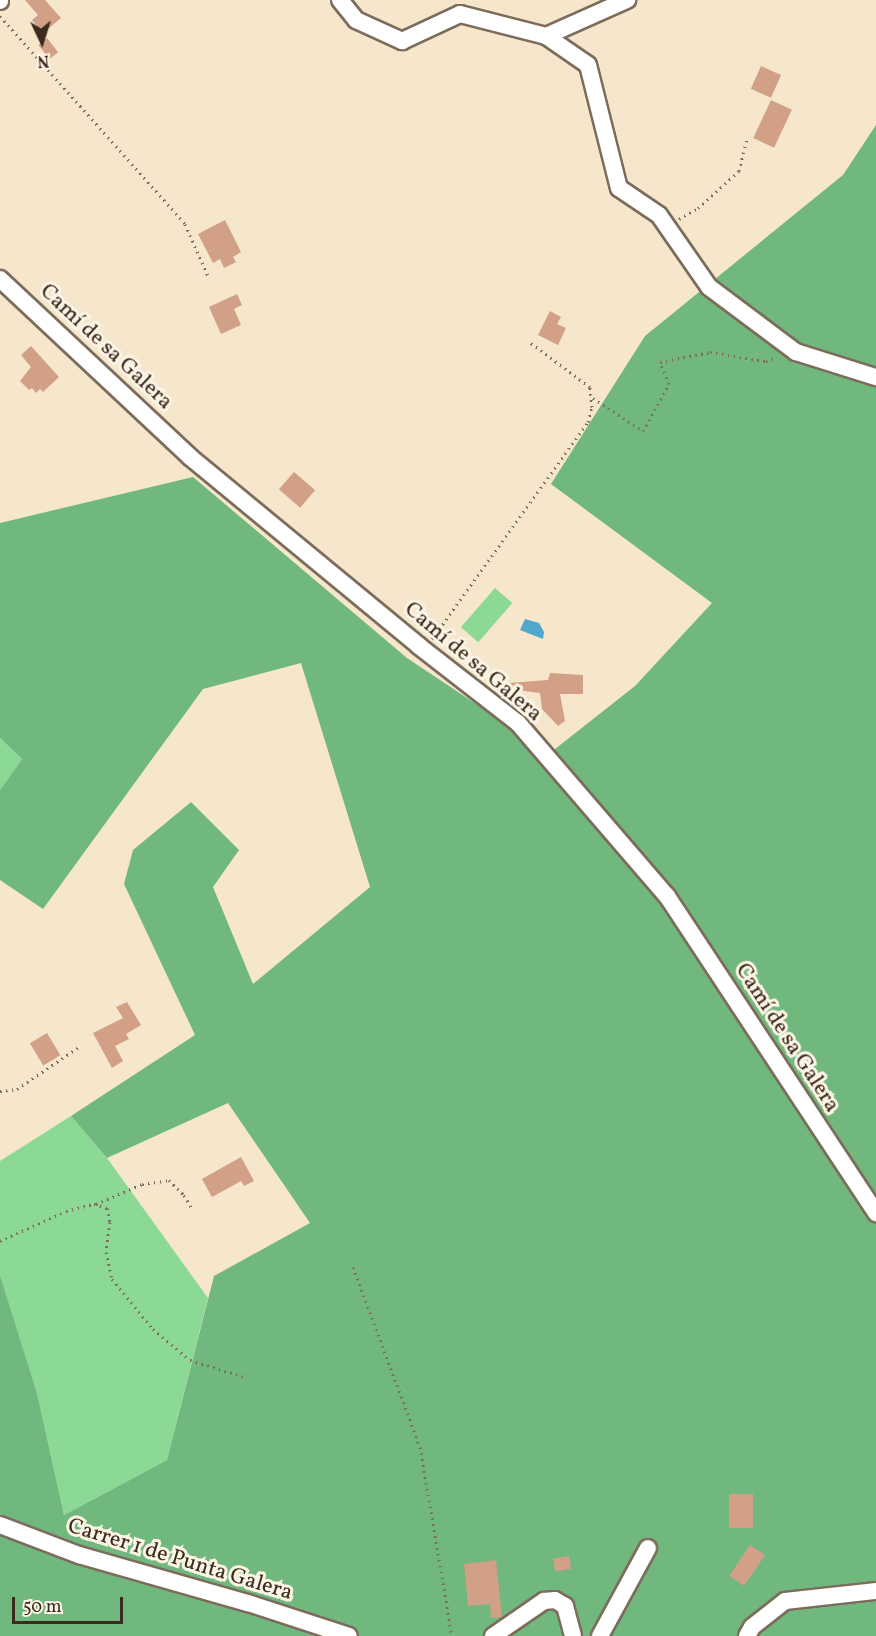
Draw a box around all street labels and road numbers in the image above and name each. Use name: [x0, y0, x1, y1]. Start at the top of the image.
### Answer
street label: Camí de sa Galera: [34, 279, 178, 415]
street label: Camí de sa Galera: [399, 597, 547, 727]
street label: Camí de sa Galera: [729, 959, 845, 1117]
street label: Carrer 1 de Punta Galera: [64, 1513, 296, 1607]

